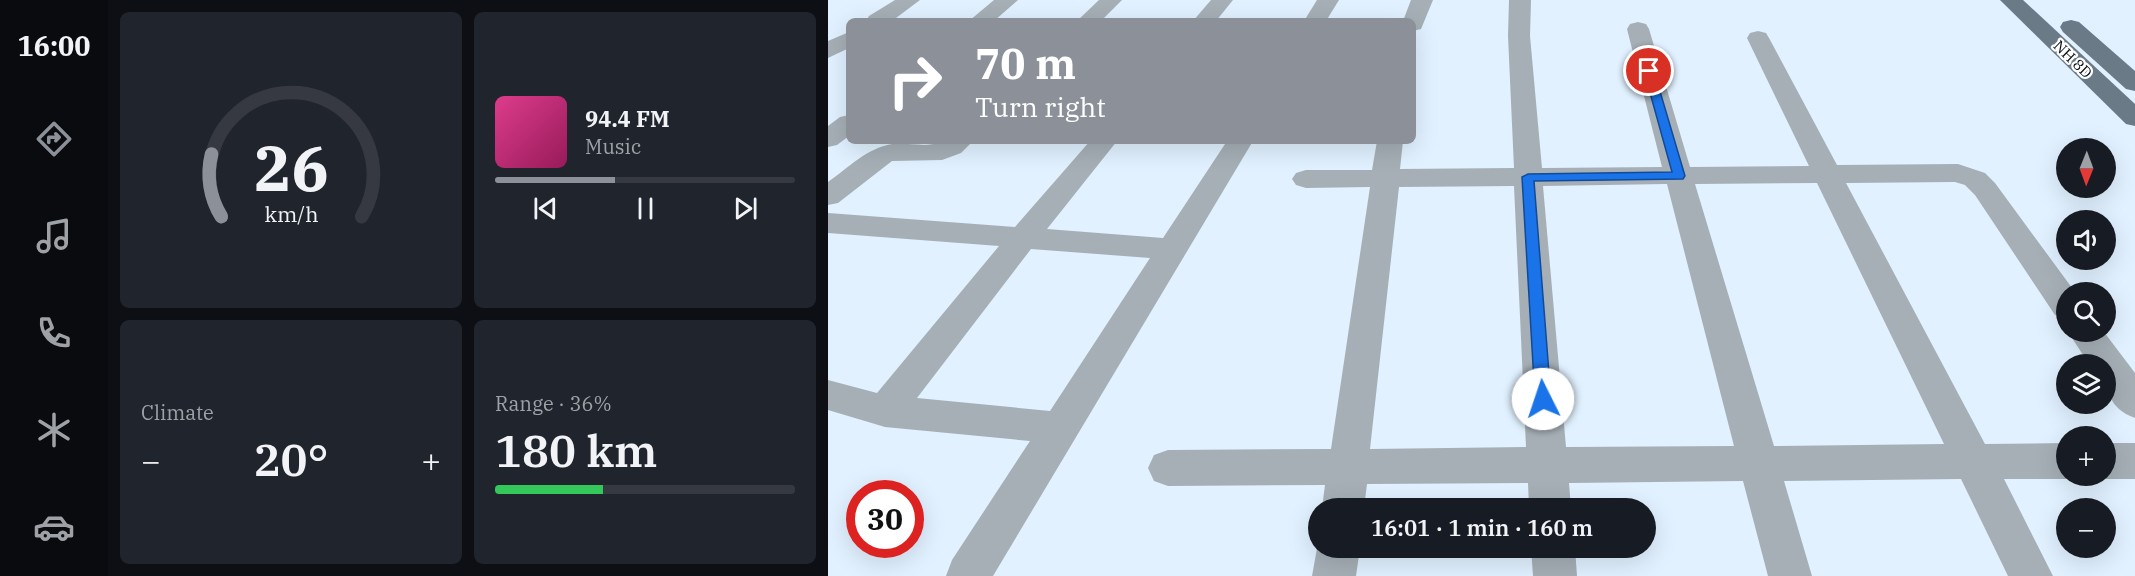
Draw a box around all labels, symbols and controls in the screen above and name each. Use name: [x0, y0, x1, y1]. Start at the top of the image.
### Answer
text: 16:00: [18, 28, 90, 63]
text: 70 m: [975, 36, 1076, 91]
street label: NH 8D: [2050, 36, 2096, 82]
icon: right: [876, 42, 954, 120]
pin: [1623, 45, 1674, 96]
icon: arrive: [1632, 54, 1665, 87]
text: Turn right: [975, 89, 1106, 124]
text: 94.4 FM: [585, 104, 670, 133]
icon: directions: [33, 118, 75, 160]
text: 26: [254, 127, 328, 208]
text: Music: [585, 133, 641, 160]
north arrow: [2056, 138, 2116, 198]
map controls: [2056, 138, 2116, 558]
icon: previous: [529, 192, 562, 225]
icon: pause: [629, 192, 662, 225]
icon: next: [729, 192, 762, 225]
text: km/h: [264, 201, 318, 229]
button: sound: [2056, 210, 2116, 270]
icon: music: [33, 215, 75, 257]
button: search: [2056, 282, 2116, 342]
icon: phone: [33, 312, 75, 354]
button: layers: [2056, 354, 2116, 414]
position arrow: [1511, 367, 1575, 431]
text: Range · 36%: [495, 390, 612, 417]
text: Climate: [141, 399, 214, 426]
icon: climate: [33, 409, 75, 451]
text: 180 km: [495, 421, 657, 479]
button: +: [2056, 426, 2116, 486]
text: 20°: [253, 430, 329, 488]
text: −: [141, 439, 161, 482]
text: +: [421, 439, 441, 482]
speed limit sign: 30: [846, 480, 924, 558]
button: −: [2056, 498, 2116, 558]
icon: car: [33, 506, 75, 548]
text: 16:01 · 1 min · 160 m: [1371, 513, 1593, 542]

